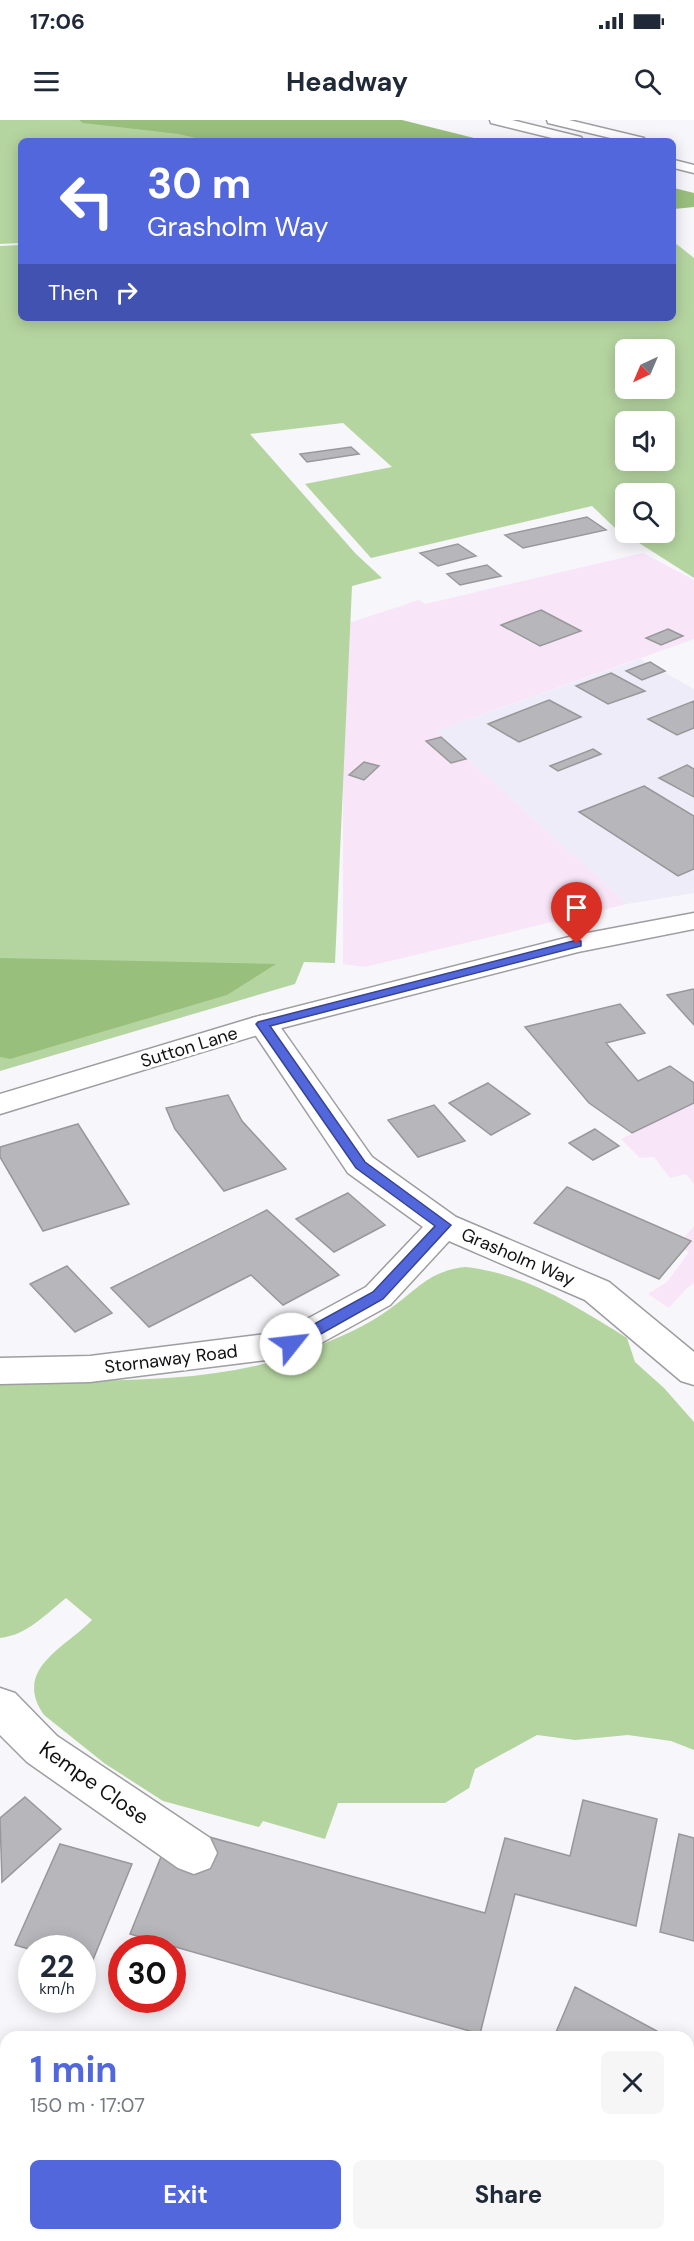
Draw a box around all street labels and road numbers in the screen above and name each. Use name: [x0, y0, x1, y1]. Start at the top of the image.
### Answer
street label: Sutton Lane: [138, 1021, 240, 1073]
street label: Grasholm Way: [458, 1222, 578, 1292]
street label: Stornaway Road: [103, 1339, 239, 1379]
street label: Kempe Close: [34, 1735, 154, 1831]

